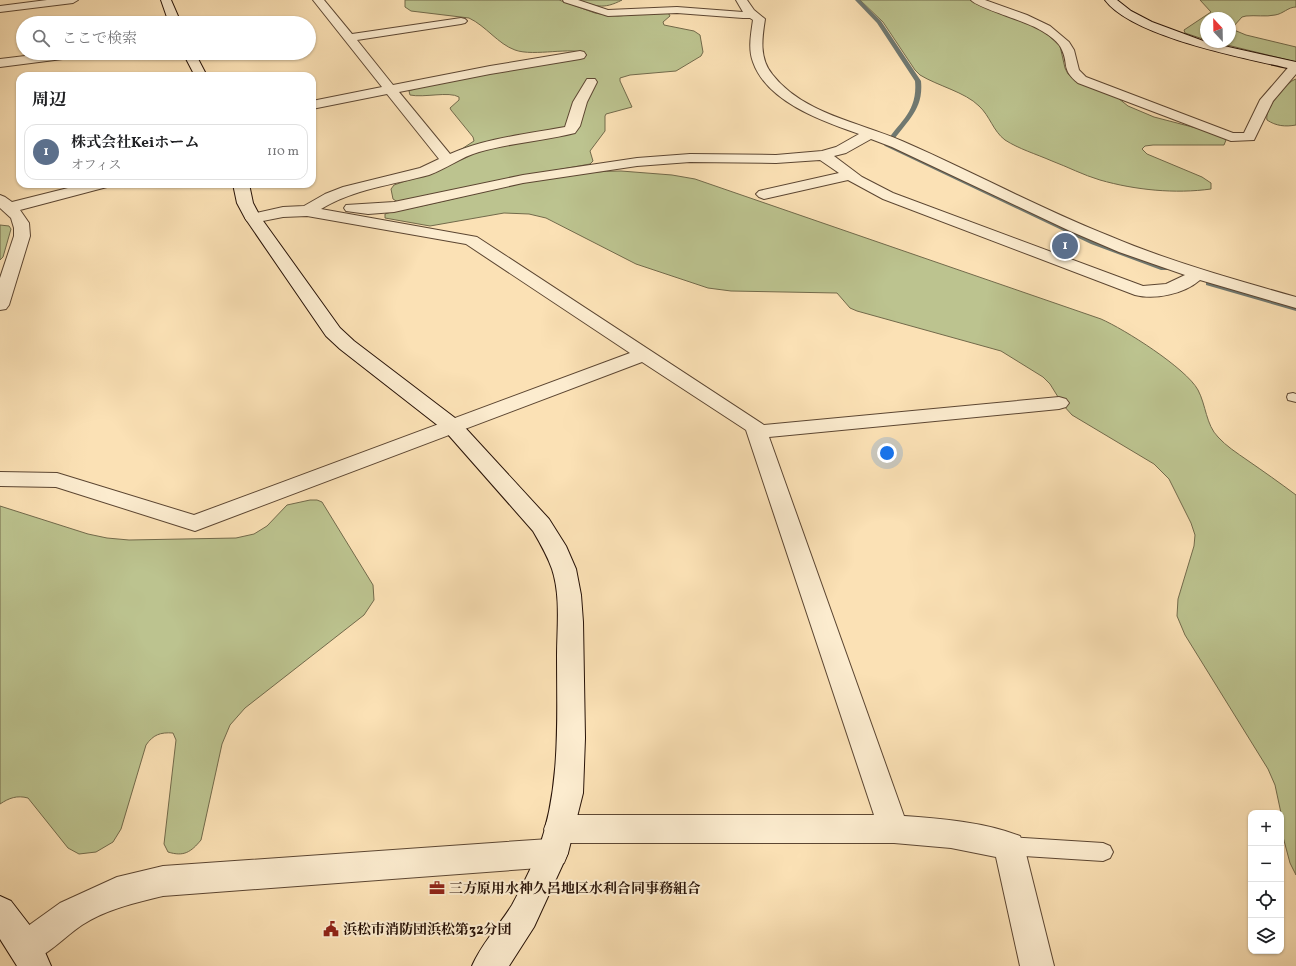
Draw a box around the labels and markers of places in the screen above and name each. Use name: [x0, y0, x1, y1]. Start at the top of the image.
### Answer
pin: 1: [1052, 231, 1078, 261]
office icon: 三方原用水神久呂地区水利合同事務組合: [428, 879, 446, 897]
place label: 三方原用水神久呂地区水利合同事務組合: [449, 880, 701, 899]
public building icon: 浜松市消防団浜松第32分団: [322, 920, 340, 938]
place label: 浜松市消防団浜松第32分団: [343, 921, 511, 940]

